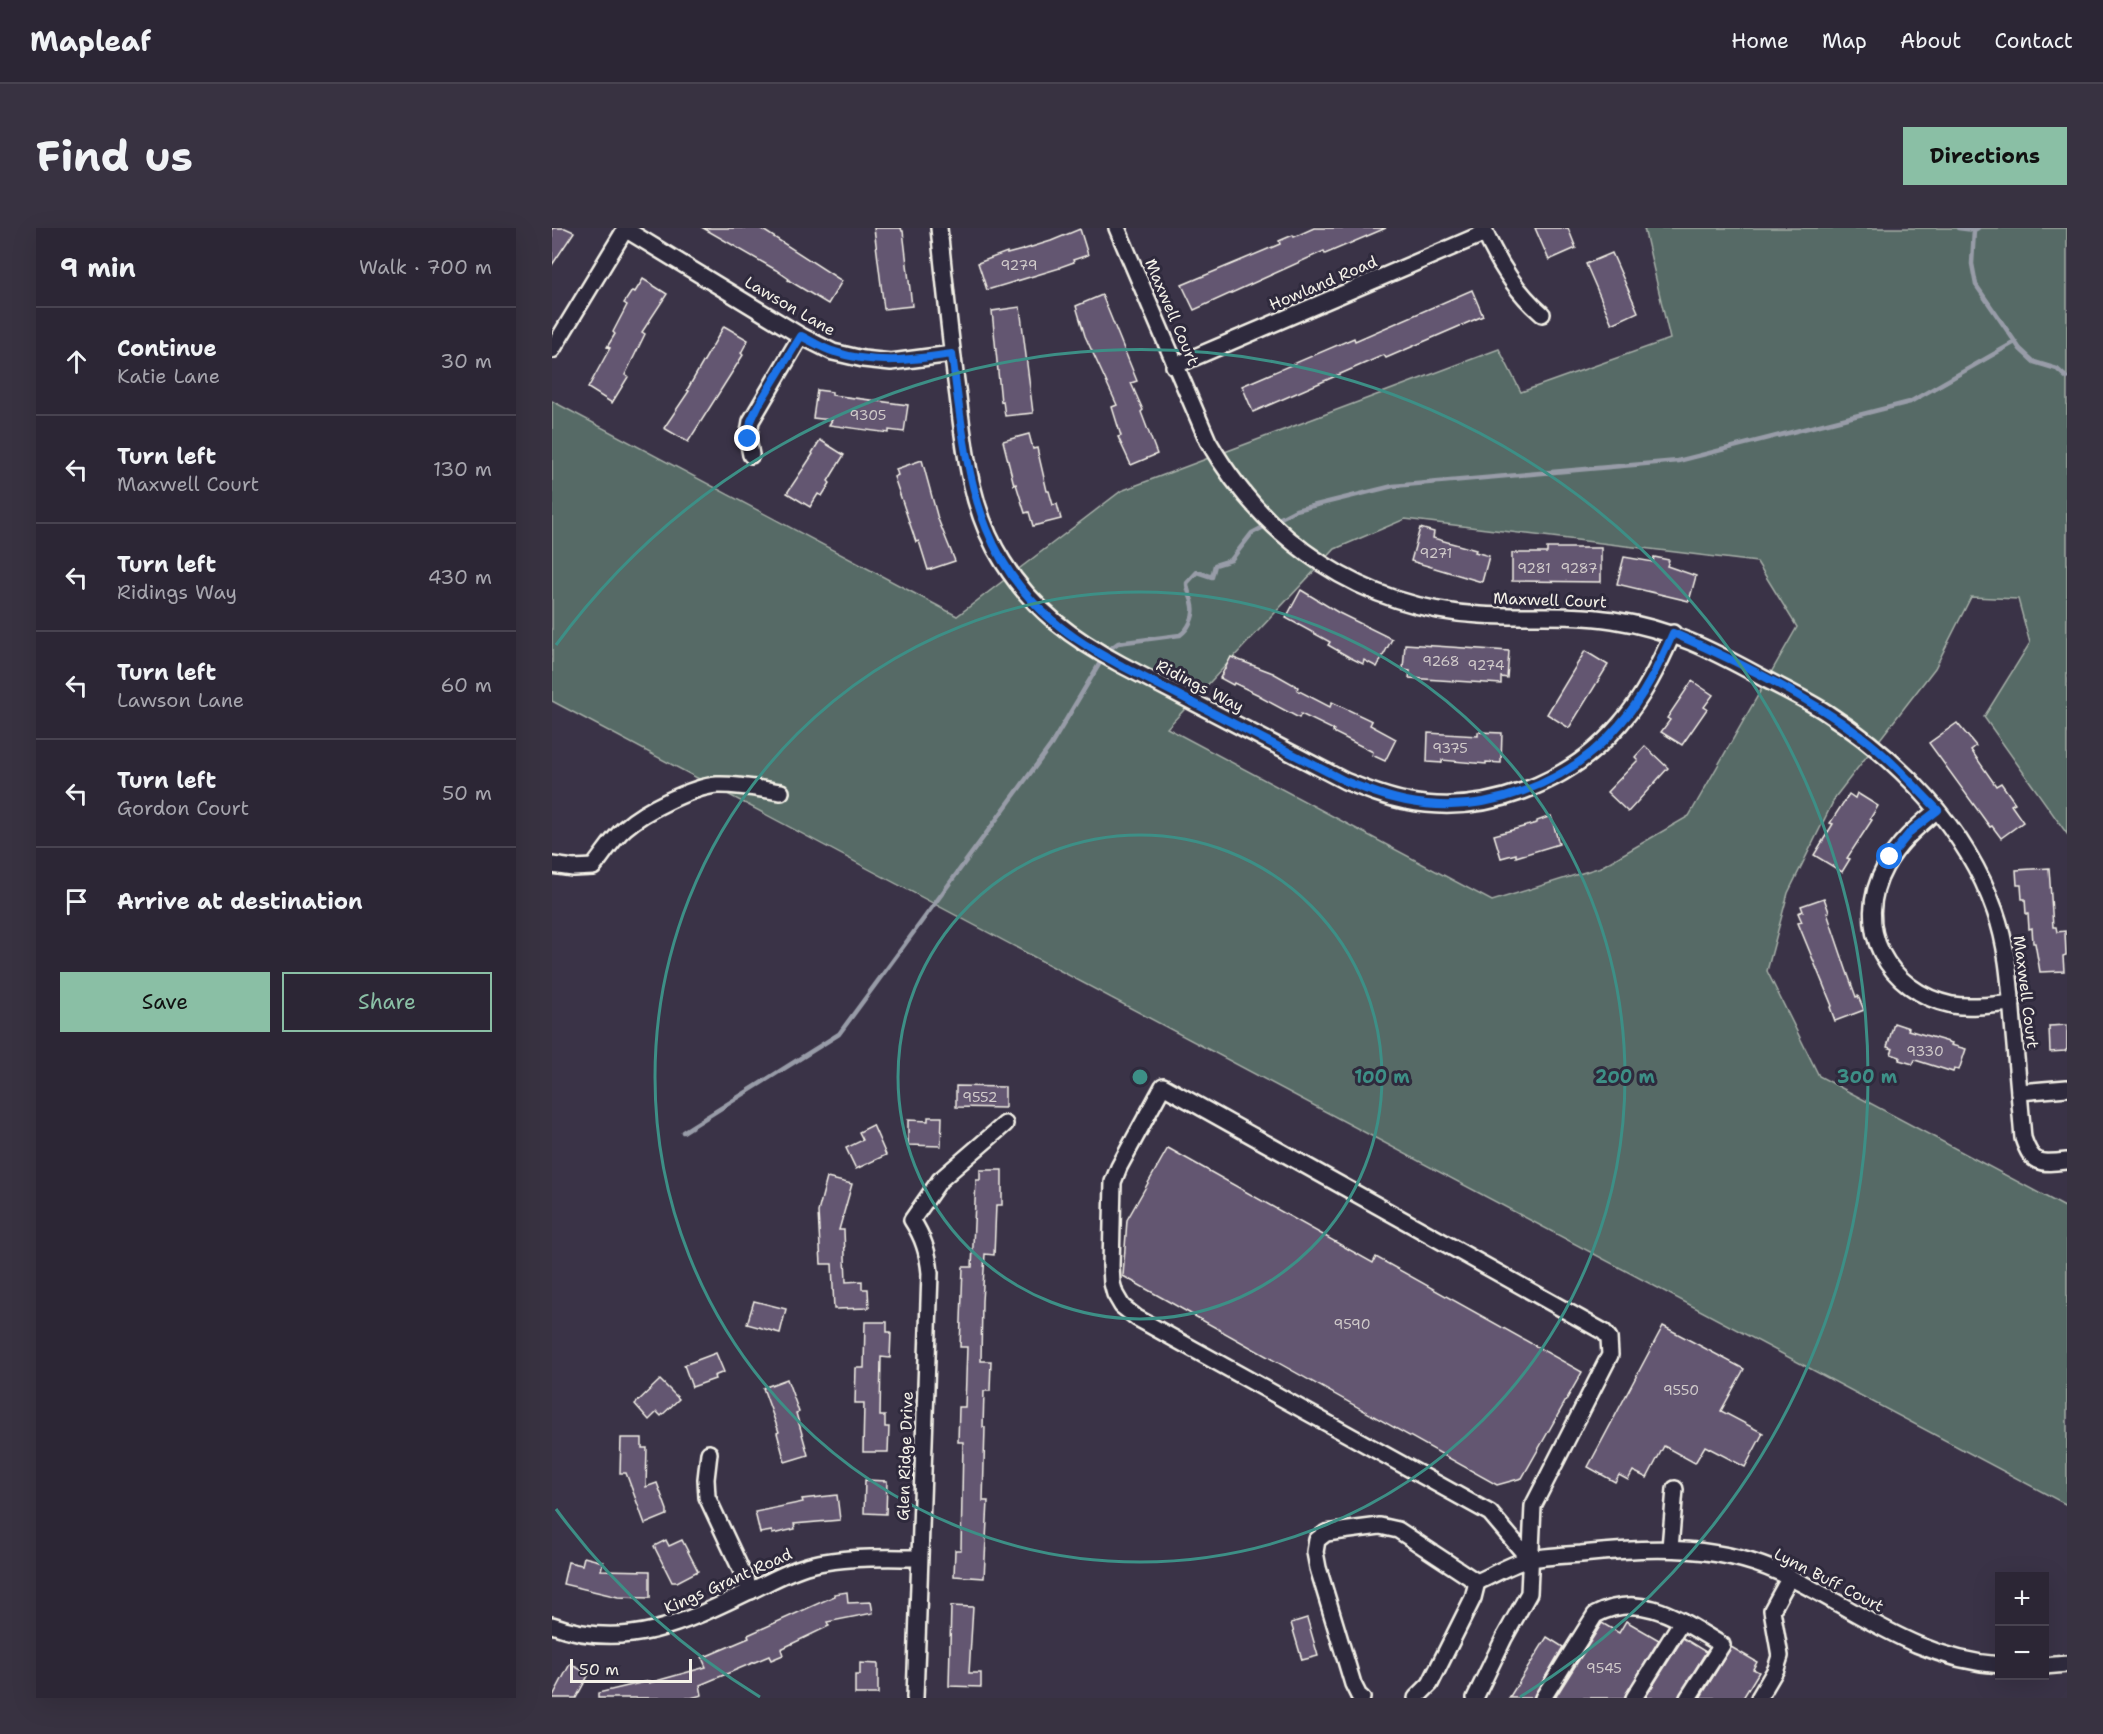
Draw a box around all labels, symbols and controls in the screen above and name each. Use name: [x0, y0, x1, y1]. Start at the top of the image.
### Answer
text: Mapleaf: [30, 22, 151, 60]
text: Home: [1731, 27, 1789, 55]
text: Map: [1822, 27, 1867, 55]
text: About: [1900, 27, 1961, 55]
text: Contact: [1994, 27, 2073, 55]
button: Directions: [1903, 127, 2067, 185]
text: Find us: [36, 128, 193, 184]
text: 9 min: [60, 250, 136, 285]
street label: Howland Road: [1266, 251, 1380, 315]
text: Walk · 700 m: [359, 254, 492, 280]
house number: 9279: [1001, 256, 1038, 274]
street label: Maxwell Court: [1140, 256, 1204, 369]
street label: Lawson Lane: [741, 271, 839, 341]
text: Continue: [117, 334, 217, 363]
icon: ahead: [60, 345, 93, 378]
text: 30 m: [440, 348, 492, 374]
text: Katie Lane: [117, 363, 220, 389]
house number: 9305: [850, 406, 886, 424]
route end: [734, 425, 760, 451]
text: Turn left: [117, 442, 216, 471]
icon: left: [60, 453, 93, 486]
text: 130 m: [433, 456, 492, 482]
text: Maxwell Court: [117, 471, 259, 497]
house number: 9271: [1420, 544, 1452, 562]
text: Turn left: [117, 550, 216, 579]
house number: 9281: [1517, 559, 1551, 577]
house number: 9287: [1560, 559, 1598, 577]
icon: left: [60, 561, 93, 594]
text: 430 m: [428, 564, 492, 590]
text: Ridings Way: [117, 579, 237, 605]
street label: Maxwell Court: [1493, 588, 1607, 612]
house number: 9268: [1422, 652, 1460, 670]
street label: Ridings Way: [1152, 655, 1248, 717]
house number: 9274: [1468, 656, 1505, 674]
text: Turn left: [117, 658, 216, 687]
icon: left: [60, 669, 93, 702]
text: 60 m: [440, 672, 492, 698]
text: Lawson Lane: [117, 687, 244, 713]
house number: 9375: [1432, 739, 1468, 757]
text: Turn left: [117, 766, 216, 795]
icon: left: [60, 777, 93, 810]
text: 50 m: [442, 780, 492, 806]
text: Gordon Court: [117, 795, 249, 821]
route start: [1876, 843, 1902, 869]
icon: arrive: [60, 885, 93, 918]
text: Arrive at destination: [117, 887, 363, 916]
street label: Maxwell Court: [2009, 934, 2043, 1050]
button: Save: [60, 972, 270, 1032]
button: Share: [282, 972, 492, 1032]
house number: 9330: [1906, 1042, 1944, 1060]
text: 100 m: [1354, 1065, 1410, 1089]
text: 200 m: [1595, 1065, 1656, 1089]
text: 300 m: [1837, 1065, 1898, 1089]
centre of rings: [1130, 1067, 1150, 1087]
house number: 9552: [962, 1088, 998, 1106]
house number: 9590: [1334, 1315, 1370, 1333]
house number: 9550: [1663, 1381, 1699, 1399]
street label: Glen Ridge Drive: [892, 1391, 918, 1521]
street label: Kings Grant Road: [661, 1543, 795, 1619]
street label: Lynn Buff Court: [1770, 1543, 1888, 1617]
map controls: [1995, 1572, 2049, 1680]
button: +: [1995, 1572, 2049, 1626]
button: −: [1995, 1626, 2049, 1680]
scale bar: [570, 1656, 692, 1684]
text: 50 m: [579, 1659, 619, 1680]
house number: 9545: [1586, 1659, 1622, 1677]

